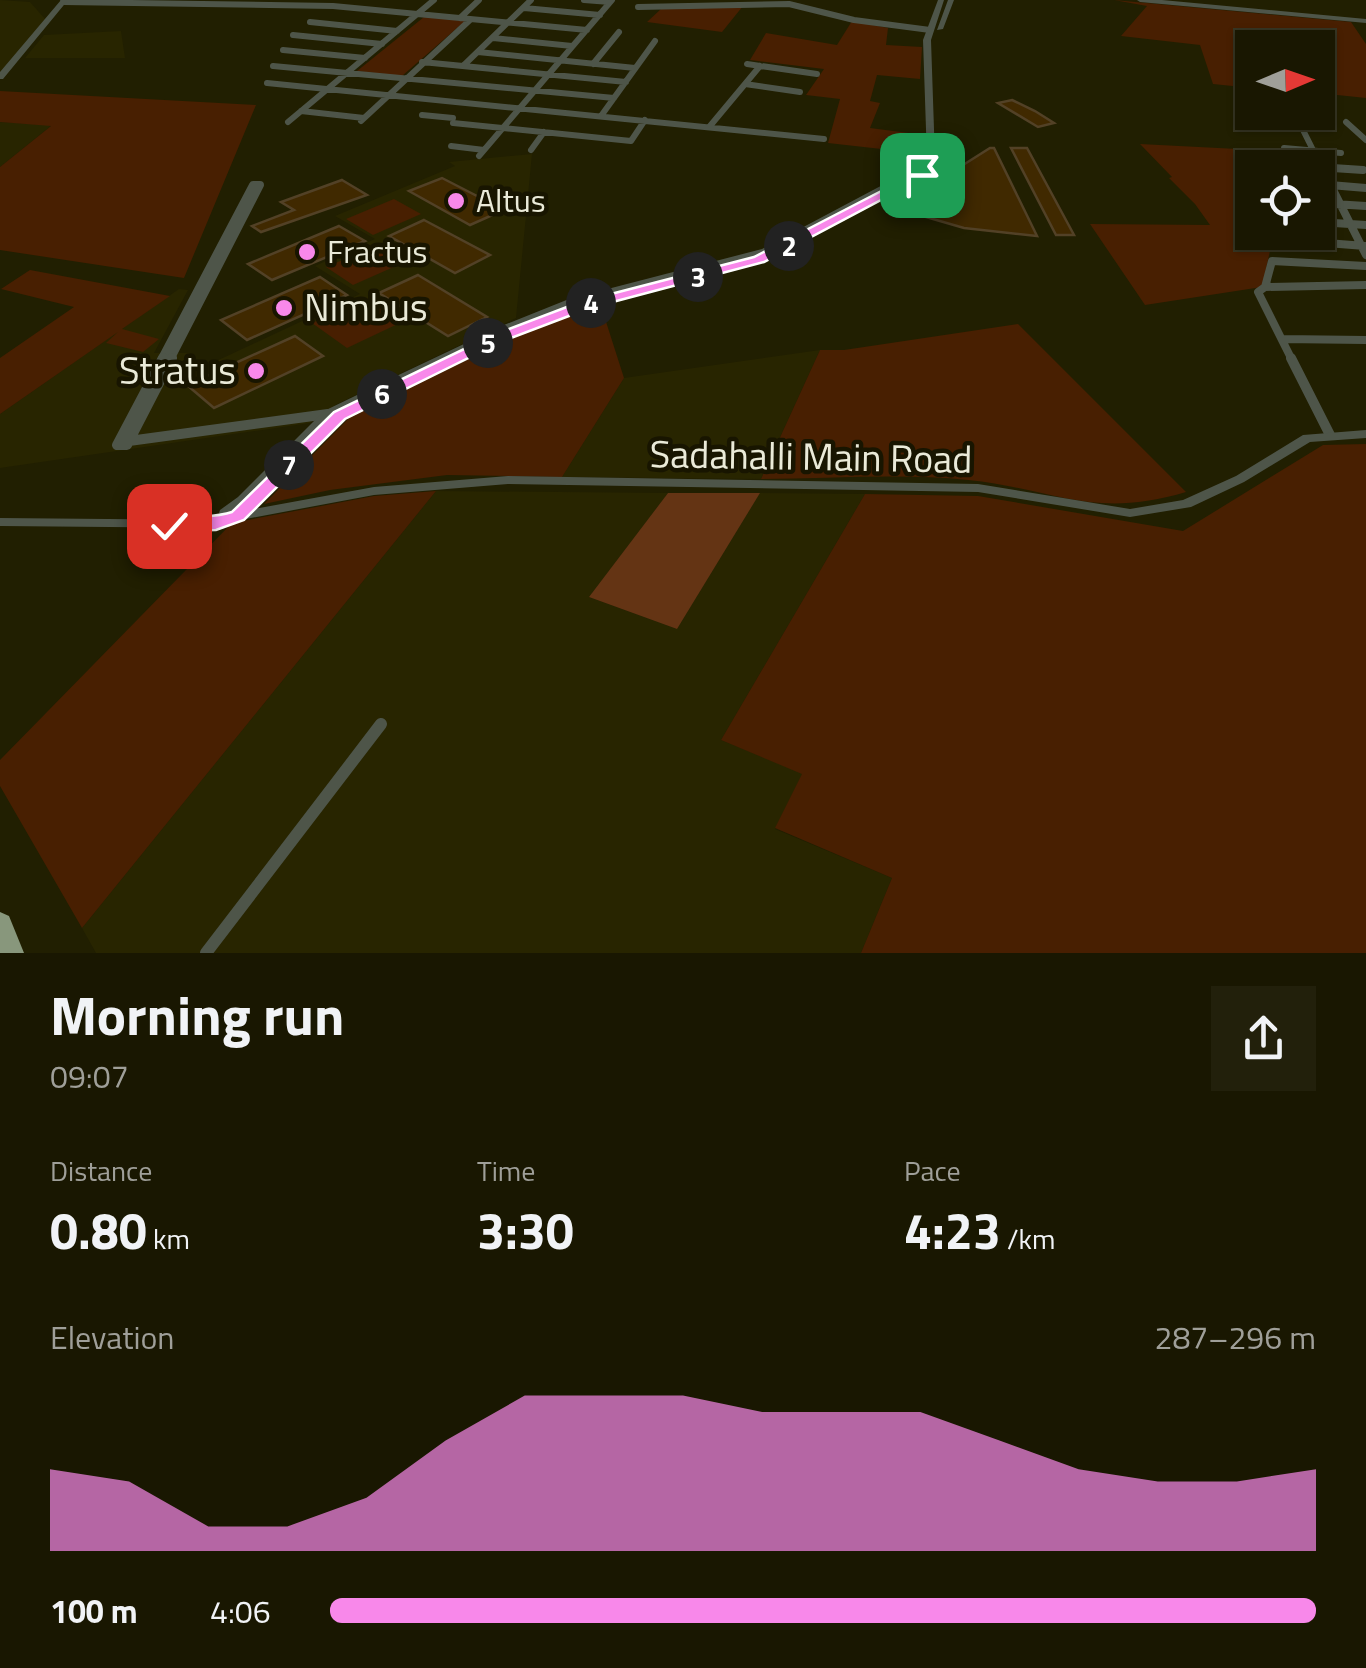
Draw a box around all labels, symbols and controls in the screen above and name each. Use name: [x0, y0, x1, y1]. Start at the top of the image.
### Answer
north arrow: [1235, 30, 1335, 130]
map controls: [1235, 30, 1335, 250]
pin: [880, 133, 965, 218]
icon: arrive: [895, 148, 950, 203]
button: locate: [1235, 150, 1335, 250]
place label: Altus: [476, 176, 546, 224]
marker: Altus: [445, 190, 467, 212]
pin: 2: [764, 221, 814, 271]
text: 2: [781, 224, 797, 267]
place label: Fractus: [327, 227, 427, 275]
marker: Fractus: [296, 241, 318, 263]
pin: 3: [673, 252, 723, 302]
text: 3: [690, 255, 706, 298]
place label: Nimbus: [304, 278, 428, 336]
pin: 4: [566, 278, 616, 328]
text: 4: [583, 281, 599, 324]
marker: Nimbus: [273, 297, 295, 319]
pin: 5: [463, 318, 513, 368]
text: 5: [480, 321, 496, 364]
place label: Stratus: [119, 341, 236, 399]
marker: Stratus: [245, 360, 267, 382]
pin: 6: [357, 369, 407, 419]
text: 6: [374, 372, 390, 415]
street label: Sadahalli Main Road: [649, 424, 973, 488]
pin: 7: [264, 440, 314, 490]
text: 7: [281, 443, 297, 486]
pin: [127, 484, 212, 569]
icon: check: [142, 499, 197, 554]
text: Morning run: [50, 973, 344, 1056]
button: share: [1211, 986, 1316, 1091]
text: 09:07: [50, 1052, 129, 1100]
text: Distance: [50, 1149, 152, 1192]
text: Time: [477, 1149, 535, 1192]
text: Pace: [904, 1149, 961, 1192]
text: 0.80: [50, 1192, 147, 1268]
text: 3:30: [477, 1192, 574, 1268]
text: 4:23: [904, 1192, 1001, 1268]
text: km: [147, 1217, 190, 1260]
text: /km: [1001, 1217, 1055, 1260]
text: Elevation: [50, 1313, 174, 1361]
text: 287–296 m: [1154, 1313, 1316, 1361]
text: 100 m: [50, 1587, 138, 1635]
text: 4:06: [210, 1587, 271, 1635]

